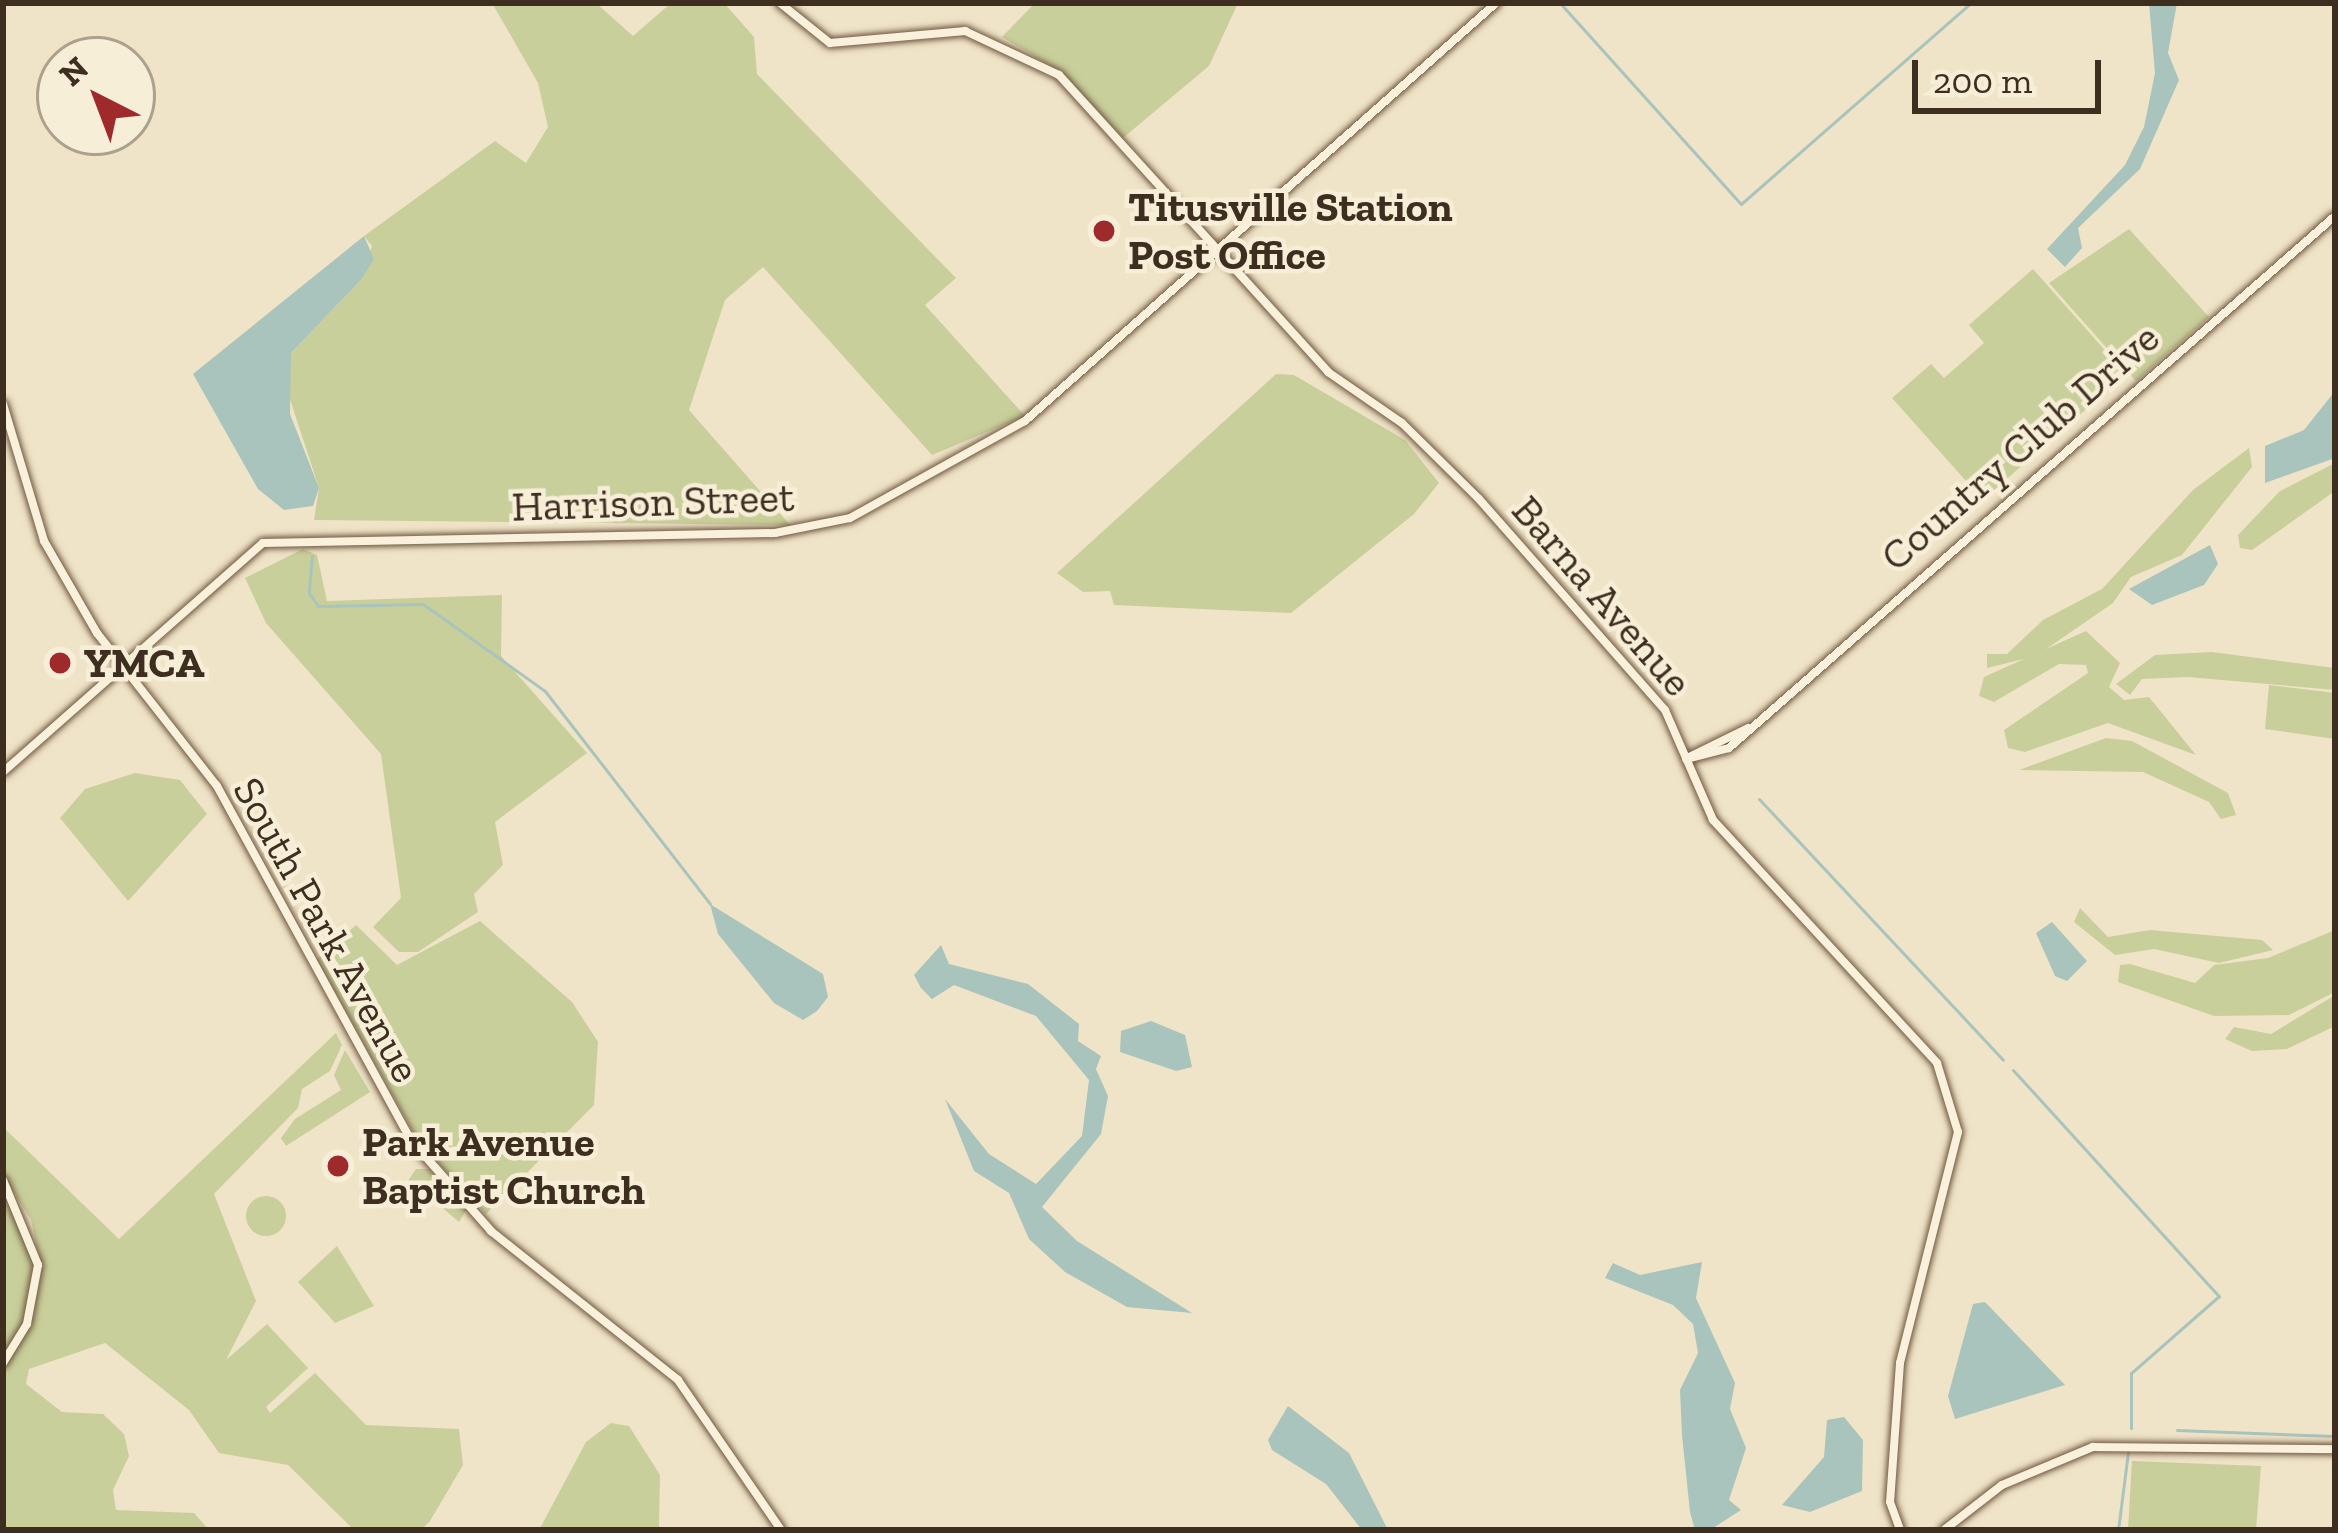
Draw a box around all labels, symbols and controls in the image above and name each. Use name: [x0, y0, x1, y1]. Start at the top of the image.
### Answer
north arrow: [36, 36, 156, 156]
scale bar: [1918, 36, 2107, 110]
text: N: [51, 48, 96, 94]
text: 200 m: [1933, 59, 2032, 102]
place label: Titusville Station Post Office: [1128, 182, 1453, 280]
marker: Titusville Station Post Office: [1091, 218, 1117, 244]
street label: Country Club Drive: [1870, 312, 2170, 582]
street label: Harrison Street: [511, 472, 795, 532]
street label: Barna Avenue: [1501, 485, 1703, 707]
place label: YMCA: [84, 638, 204, 688]
marker: YMCA: [47, 650, 73, 676]
street label: South Park Avenue: [222, 768, 432, 1092]
place label: Park Avenue Baptist Church: [362, 1117, 645, 1216]
marker: Park Avenue Baptist Church: [325, 1153, 351, 1179]

